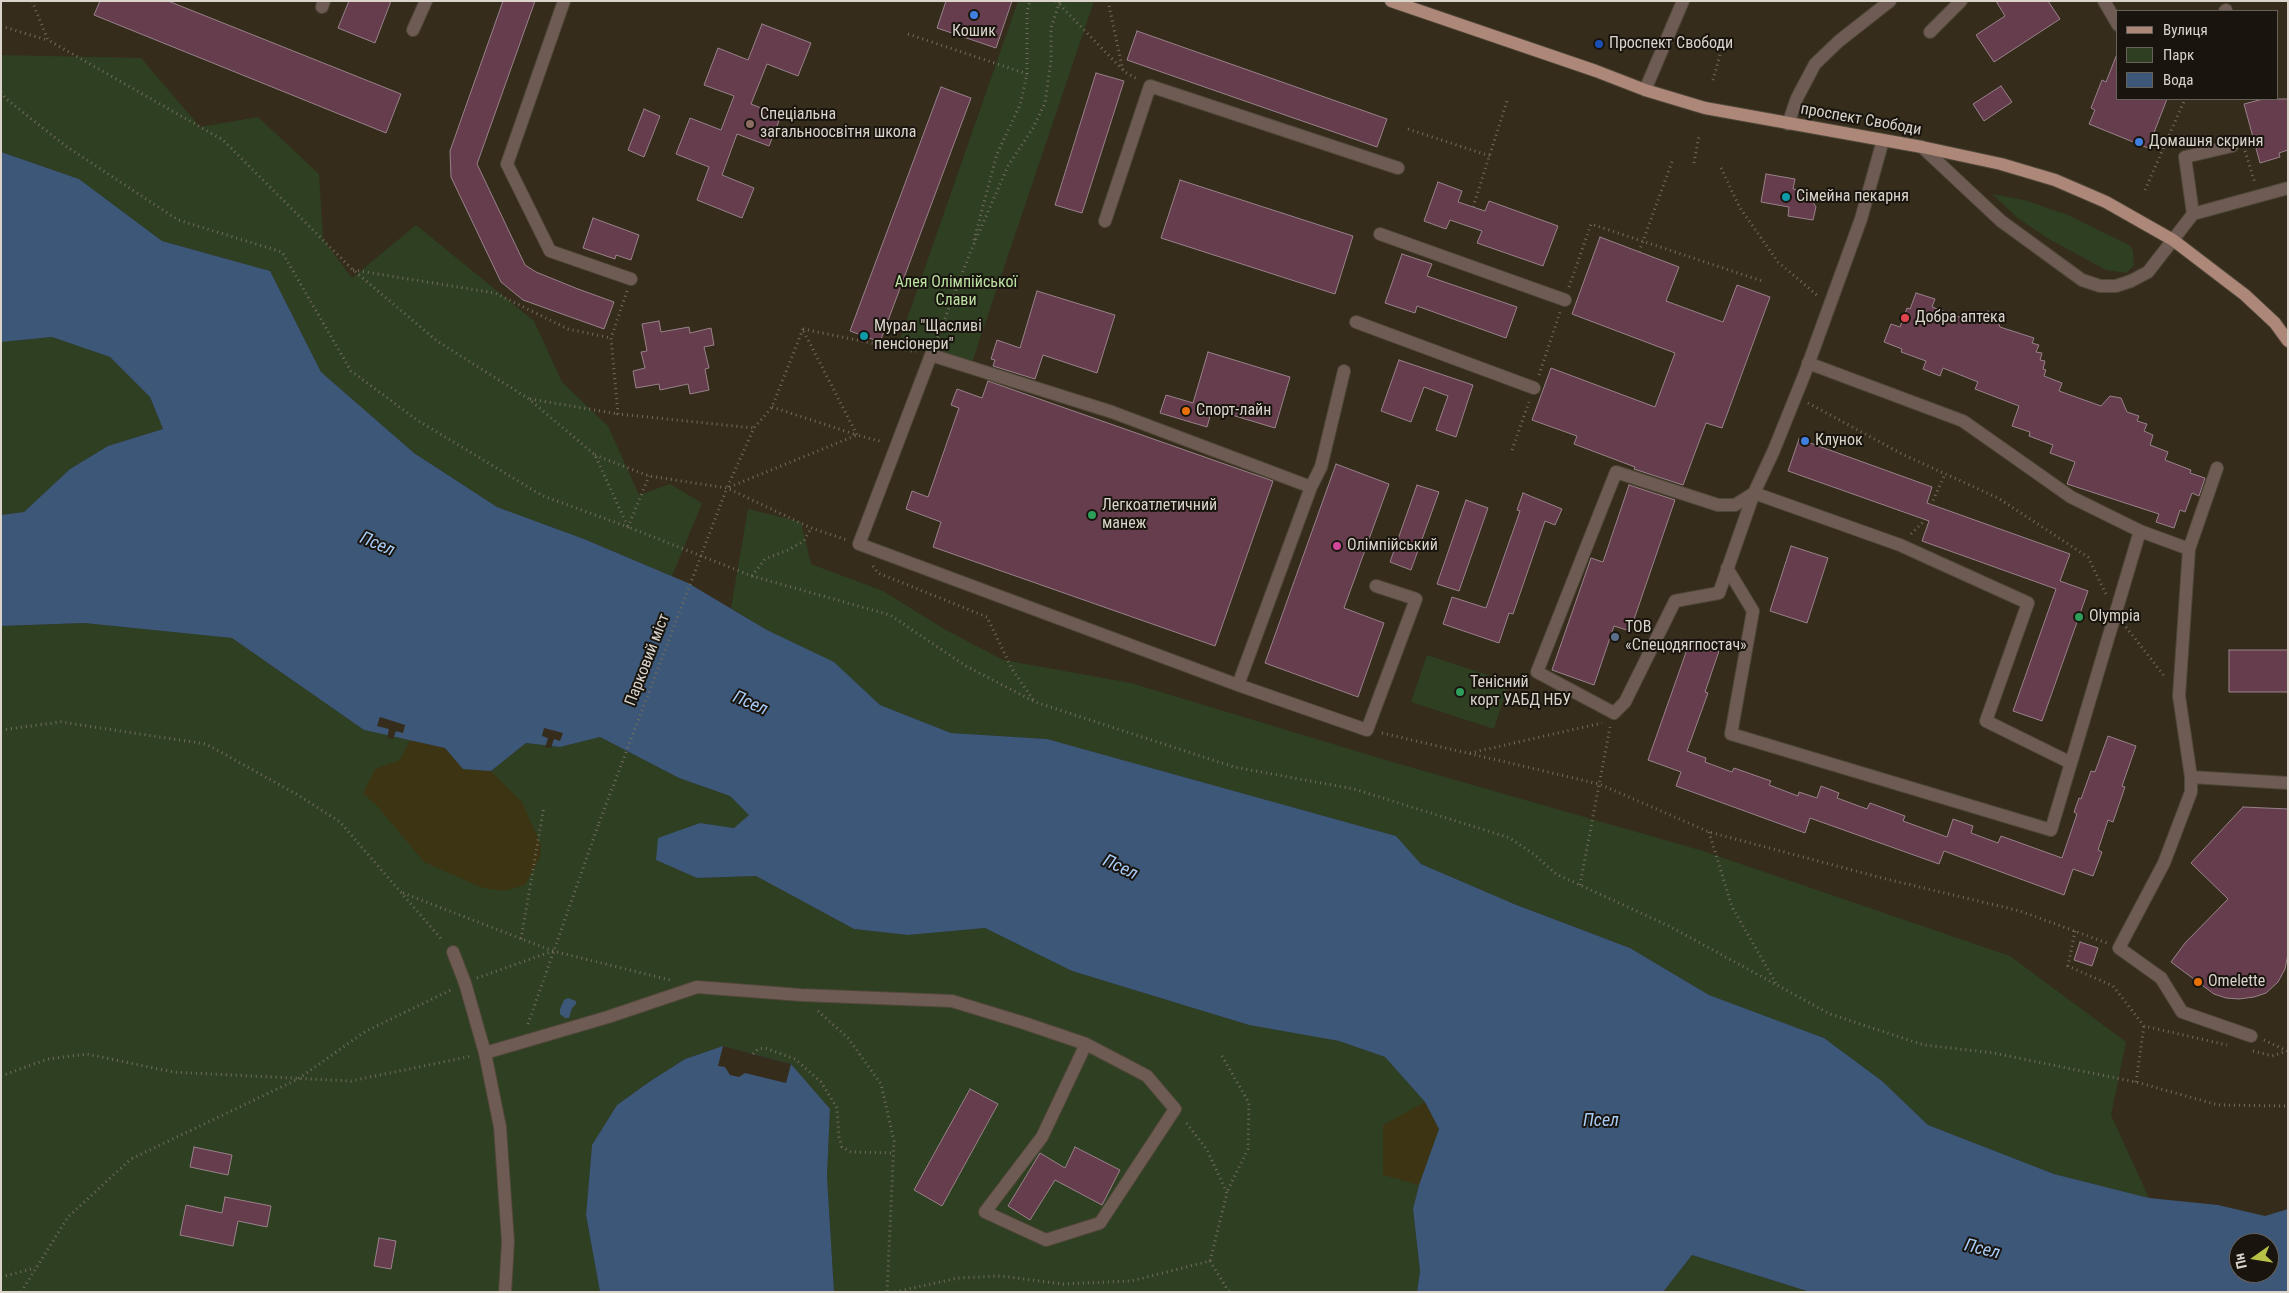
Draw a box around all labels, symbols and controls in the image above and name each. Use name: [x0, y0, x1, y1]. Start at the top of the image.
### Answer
marker: Кошик: [968, 9, 980, 21]
legend: [2116, 10, 2279, 100]
text: Вулиця: [2163, 21, 2208, 39]
place label: Кошик: [952, 22, 996, 42]
place label: Проспект Свободи: [1609, 34, 1733, 54]
marker: Проспект Свободи: [1593, 38, 1605, 50]
text: Парк: [2163, 46, 2194, 64]
text: Вода: [2163, 71, 2193, 89]
street label: проспект Свободи: [1799, 100, 1923, 140]
place label: Спеціальна загальноосвітня школа: [760, 105, 916, 143]
marker: Спеціальна загальноосвітня школа: [744, 118, 756, 130]
place label: Домашня скриня: [2149, 132, 2263, 152]
marker: Домашня скриня: [2133, 136, 2145, 148]
place label: Сімейна пекарня: [1796, 187, 1909, 207]
marker: Сімейна пекарня: [1780, 191, 1792, 203]
park label: Алея Олімпійської Слави: [895, 273, 1017, 311]
place label: Добра аптека: [1915, 308, 2005, 328]
marker: Добра аптека: [1899, 312, 1911, 324]
place label: Мурал "Щасливі пенсіонери": [874, 317, 982, 355]
marker: Мурал "Щасливі пенсіонери": [858, 330, 870, 342]
place label: Спорт-лайн: [1196, 401, 1271, 421]
marker: Спорт-лайн: [1180, 405, 1192, 417]
place label: Клунок: [1815, 431, 1863, 451]
marker: Клунок: [1799, 435, 1811, 447]
place label: Легкоатлетичний манеж: [1102, 496, 1217, 534]
marker: Легкоатлетичний манеж: [1086, 509, 1098, 521]
water label: Псел: [356, 528, 398, 562]
place label: Олімпійський: [1347, 536, 1438, 556]
marker: Олімпійський: [1331, 540, 1343, 552]
place label: Olympia: [2089, 607, 2140, 627]
street label: Парковий міст: [622, 611, 674, 709]
marker: Olympia: [2073, 611, 2085, 623]
place label: ТОВ «Спецодягпостач»: [1625, 618, 1747, 656]
marker: ТОВ «Спецодягпостач»: [1609, 631, 1621, 643]
place label: Тенісний корт УАБД НБУ: [1470, 673, 1571, 711]
marker: Тенісний корт УАБД НБУ: [1454, 686, 1466, 698]
water label: Псел: [729, 687, 771, 721]
water label: Псел: [1099, 851, 1141, 885]
place label: Omelette: [2208, 972, 2265, 992]
marker: Omelette: [2192, 976, 2204, 988]
water label: Псел: [1583, 1110, 1619, 1132]
north arrow: [2229, 1233, 2279, 1283]
water label: Псел: [1962, 1235, 2002, 1265]
text: Пн: [2231, 1252, 2250, 1271]

